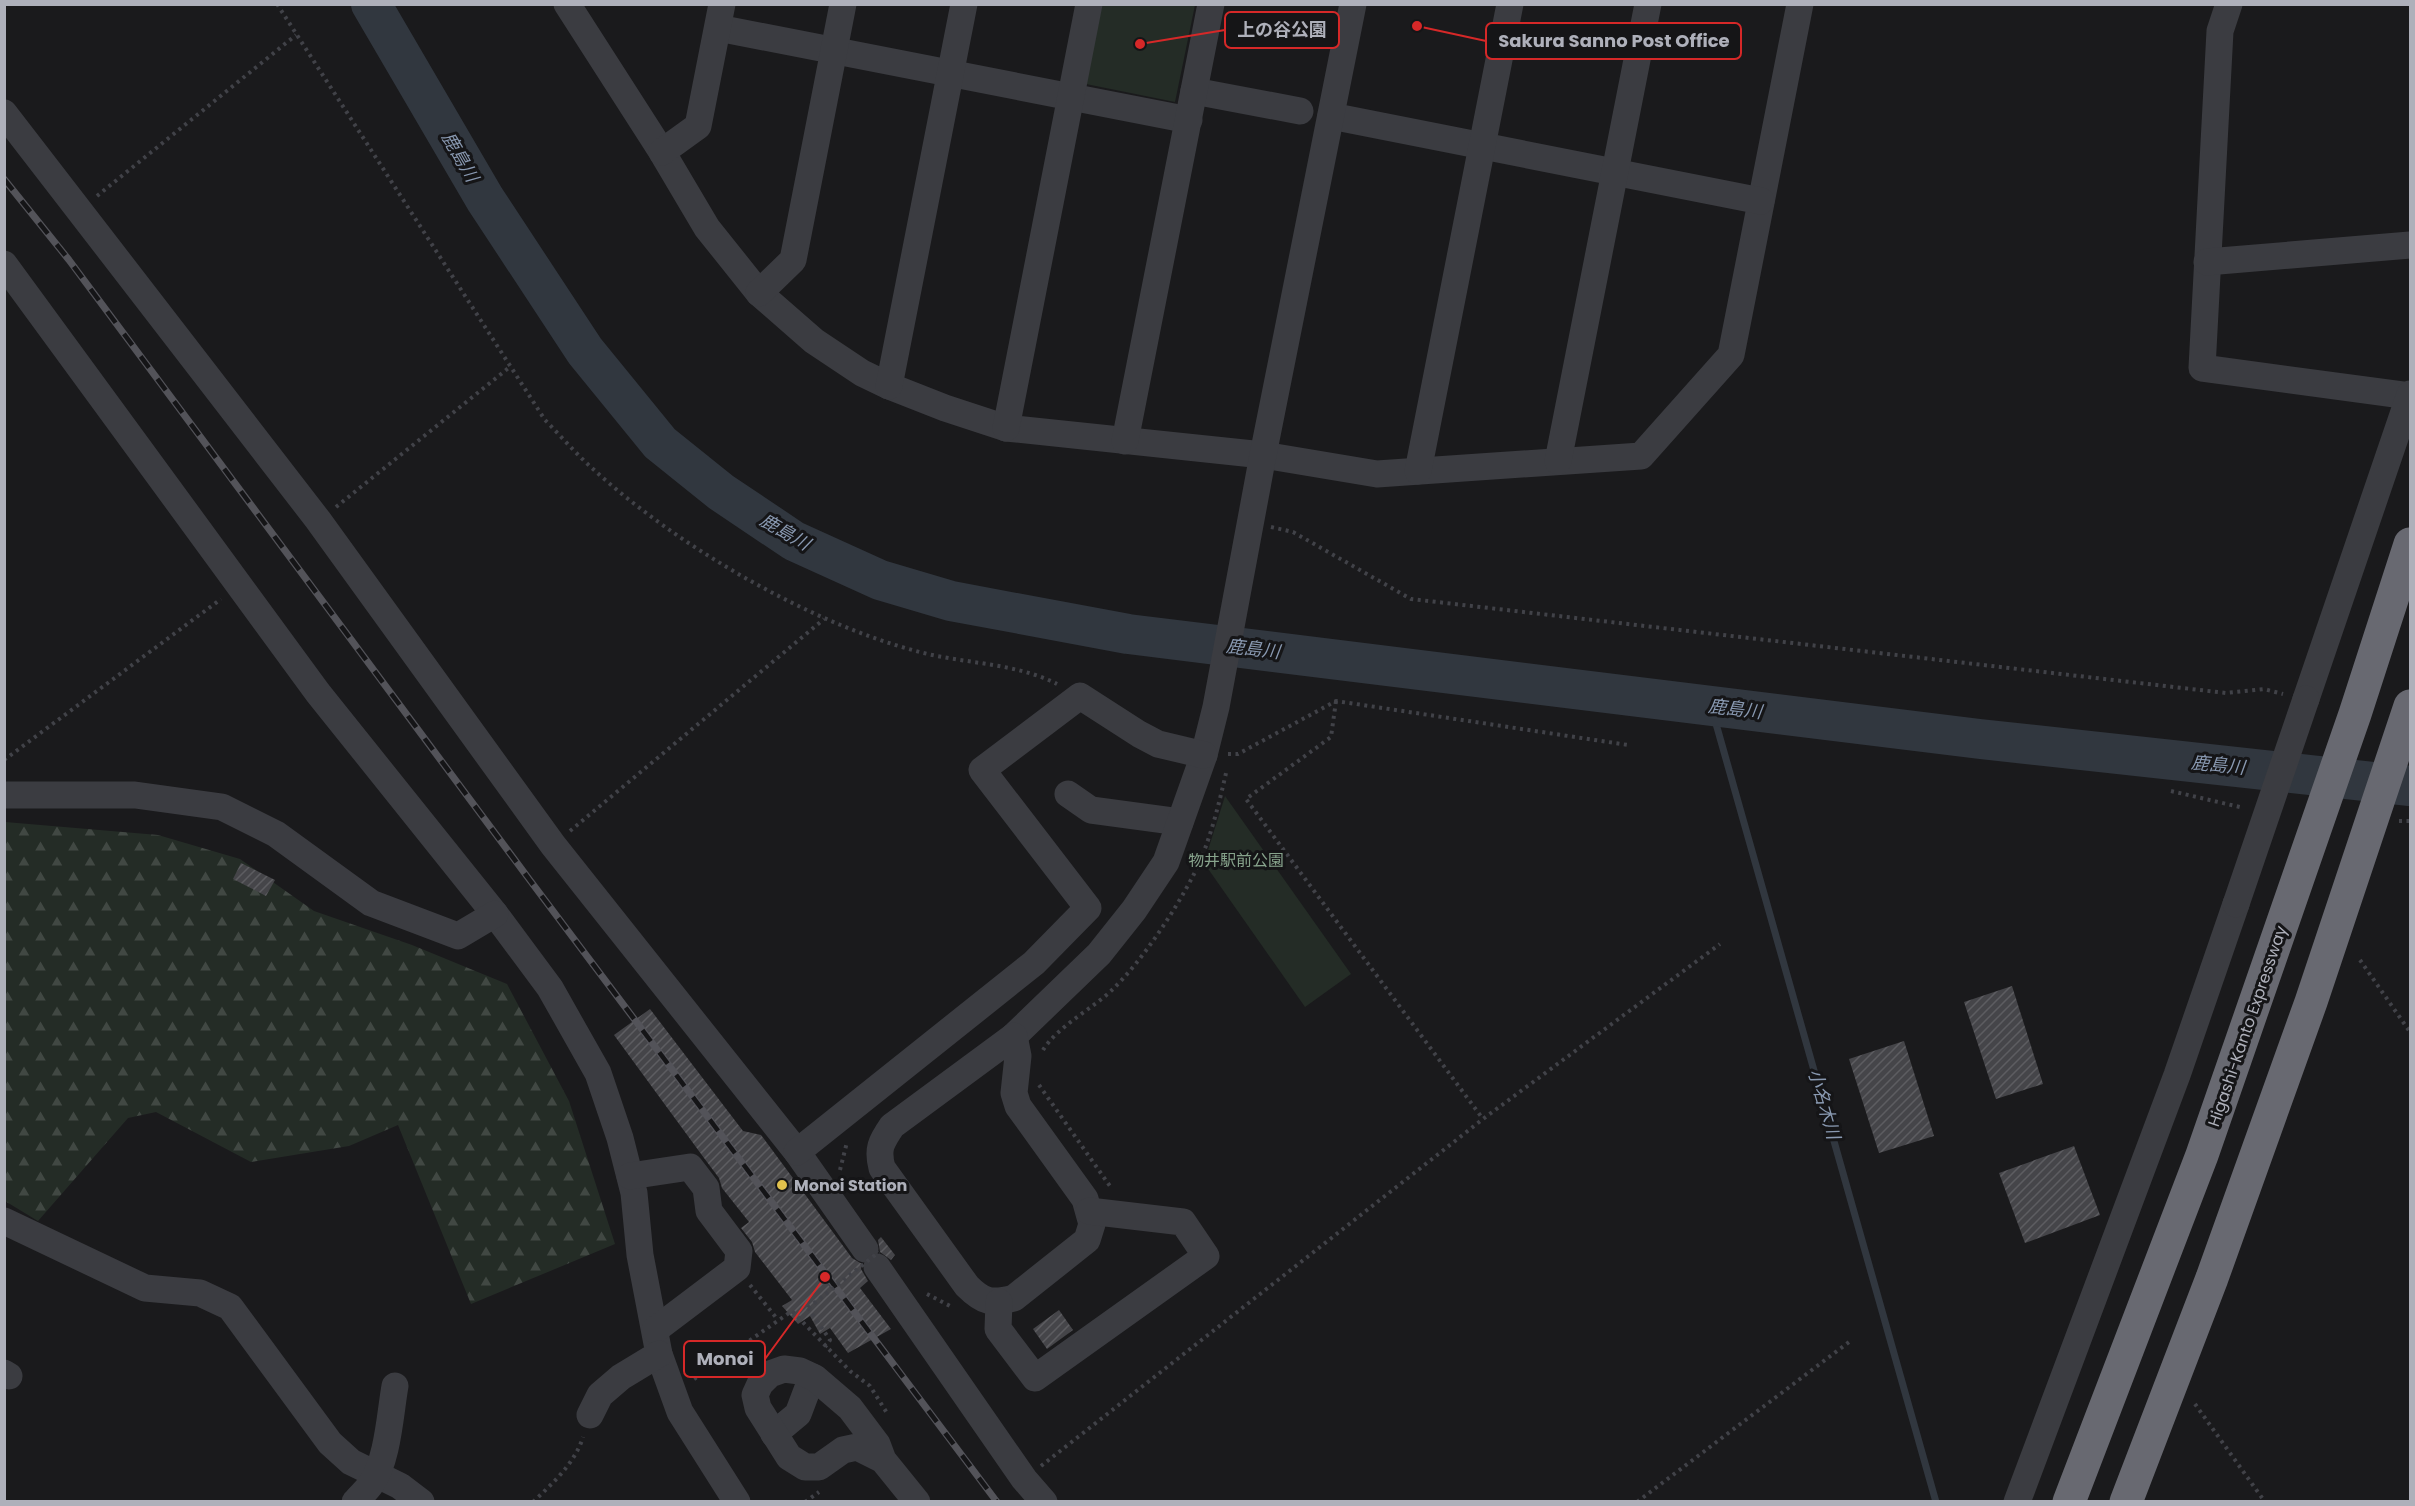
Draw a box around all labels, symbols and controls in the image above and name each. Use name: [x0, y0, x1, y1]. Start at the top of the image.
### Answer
callout: 上の谷公園: [1225, 12, 1339, 48]
text: 上の谷公園: [1237, 17, 1327, 42]
callout: Sakura Sanno Post Office: [1486, 23, 1741, 59]
text: Sakura Sanno Post Office: [1498, 28, 1730, 53]
water label: 鹿島川: [436, 127, 486, 188]
water label: 鹿島川: [756, 507, 817, 557]
water label: 鹿島川: [1225, 633, 1283, 664]
water label: 鹿島川: [1707, 693, 1765, 724]
water label: 鹿島川: [2190, 749, 2248, 780]
park label: 物井駅前公園: [1188, 849, 1284, 872]
street label: Higashi-Kanto Expressway: [2202, 923, 2293, 1130]
water label: 小名木川: [1803, 1066, 1847, 1144]
place label: Monoi Station: [794, 1174, 907, 1197]
marker: Monoi Station: [775, 1178, 789, 1192]
callout: Monoi: [684, 1341, 765, 1377]
text: Monoi: [697, 1346, 753, 1371]

